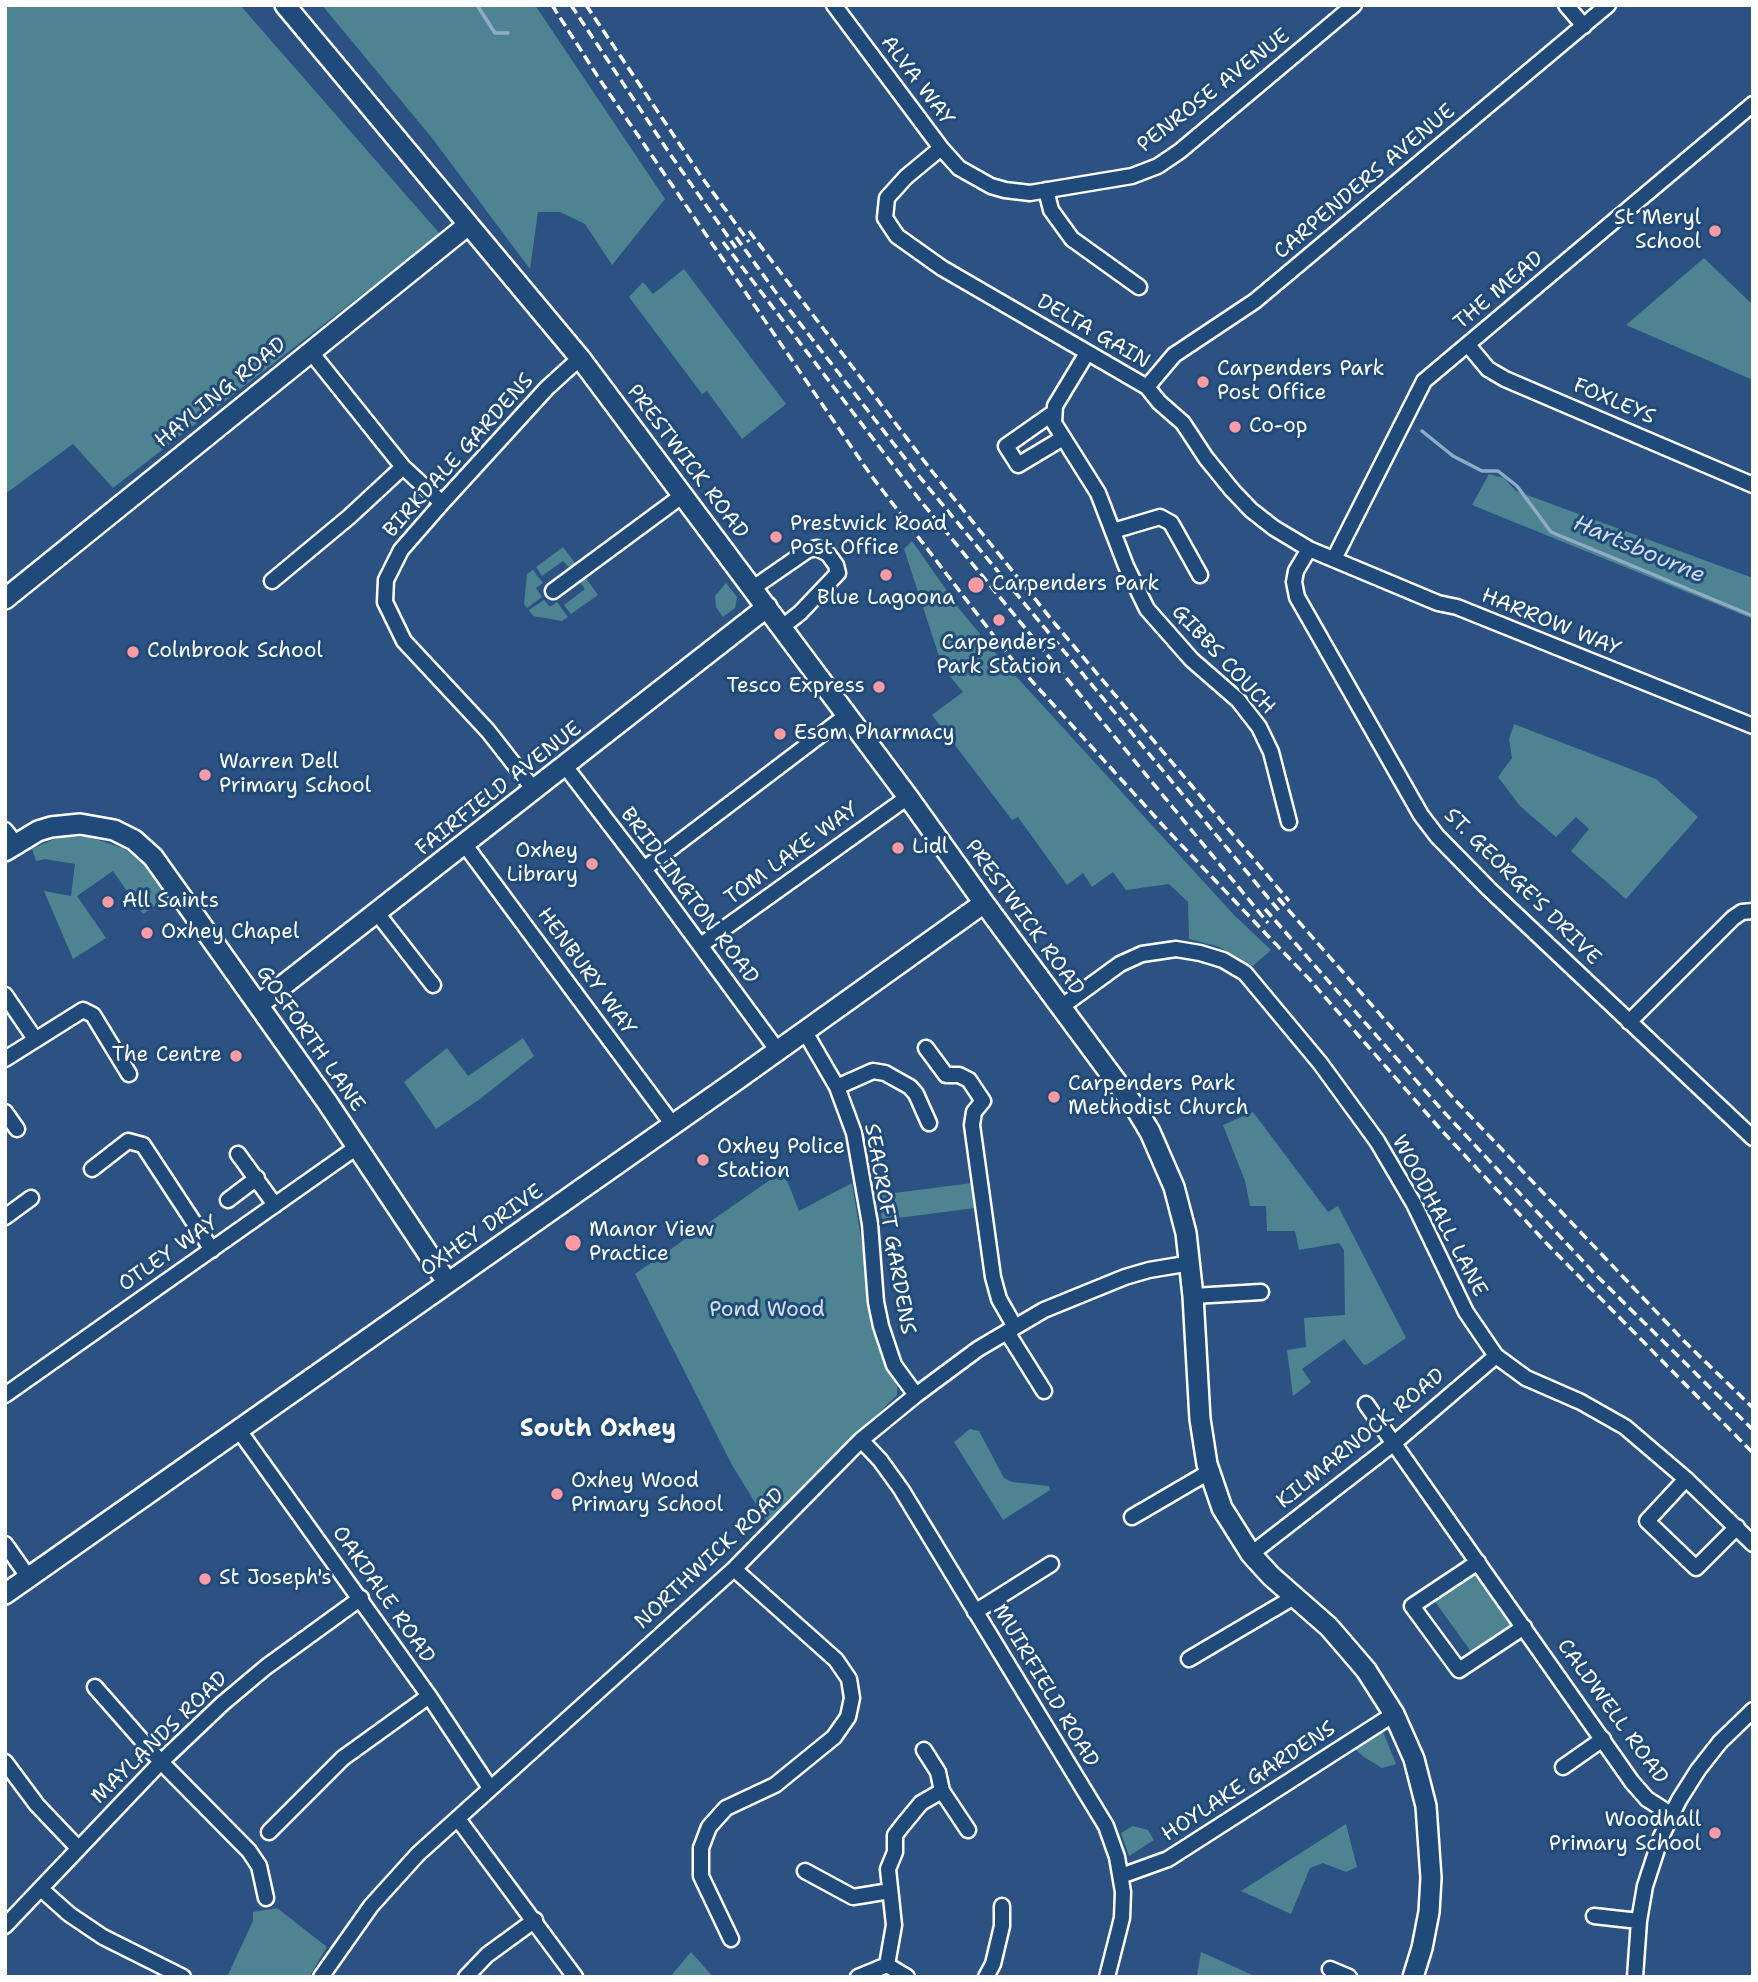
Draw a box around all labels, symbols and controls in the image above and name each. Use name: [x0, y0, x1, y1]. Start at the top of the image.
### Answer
street label: PENROSE AVENUE: [1133, 24, 1295, 158]
street label: ALVA WAY: [875, 31, 959, 131]
street label: CARPENDERS AVENUE: [1269, 99, 1461, 265]
place label: St Meryl School: [1614, 206, 1701, 256]
marker: St Meryl School: [1707, 223, 1723, 239]
street label: THE MEAD: [1449, 246, 1549, 336]
street label: DELTA GAIN: [1032, 289, 1154, 375]
street label: HAYLING ROAD: [150, 332, 292, 454]
place label: Carpenders Park Post Office: [1217, 357, 1384, 407]
street label: BIRKDALE GARDENS: [379, 369, 539, 543]
street label: FOXLEYS: [1569, 373, 1659, 431]
marker: Carpenders Park Post Office: [1195, 374, 1211, 390]
street label: PRESTWICK ROAD: [621, 380, 753, 544]
place label: Co-op: [1249, 414, 1307, 440]
marker: Co-op: [1227, 419, 1243, 435]
water label: Hartsbourne: [1569, 510, 1709, 590]
place label: Prestwick Road Post Office: [790, 512, 947, 562]
marker: Prestwick Road Post Office: [768, 529, 784, 545]
marker: Blue Lagoona: [878, 567, 894, 583]
place label: Carpenders Park: [992, 572, 1159, 598]
marker: Carpenders Park: [966, 575, 986, 595]
street label: HARROW WAY: [1478, 584, 1624, 662]
place label: Blue Lagoona: [817, 586, 955, 612]
street label: GIBBS COUCH: [1166, 600, 1280, 720]
marker: Carpenders Park Station: [991, 612, 1007, 628]
place label: Carpenders Park Station: [936, 631, 1062, 681]
place label: Colnbrook School: [147, 639, 323, 665]
marker: Colnbrook School: [125, 644, 141, 660]
place label: Tesco Express: [727, 674, 865, 700]
marker: Tesco Express: [871, 679, 887, 695]
street label: FAIRFIELD AVENUE: [411, 716, 587, 862]
place label: Esom Pharmacy: [794, 721, 955, 747]
marker: Esom Pharmacy: [772, 726, 788, 742]
place label: Warren Dell Primary School: [219, 750, 371, 800]
marker: Warren Dell Primary School: [197, 767, 213, 783]
street label: TOM LAKE WAY: [720, 797, 864, 911]
street label: BRIDLINGTON ROAD: [614, 803, 764, 989]
street label: ST. GEORGE'S DRIVE: [1438, 803, 1606, 971]
place label: Lidl: [912, 835, 948, 861]
street label: PRESTWICK ROAD: [959, 835, 1089, 1001]
place label: Oxhey Library: [506, 839, 578, 889]
marker: Lidl: [890, 840, 906, 856]
marker: Oxhey Library: [584, 856, 600, 872]
place label: All Saints: [122, 889, 219, 915]
marker: All Saints: [100, 894, 116, 910]
street label: HENBURY WAY: [531, 903, 641, 1041]
place label: Oxhey Chapel: [161, 920, 299, 946]
marker: Oxhey Chapel: [139, 925, 155, 941]
street label: GOSFORTH LANE: [250, 961, 370, 1117]
place label: The Centre: [112, 1043, 222, 1069]
marker: The Centre: [228, 1048, 244, 1064]
place label: Carpenders Park Methodist Church: [1068, 1072, 1249, 1122]
marker: Carpenders Park Methodist Church: [1046, 1089, 1062, 1105]
street label: SEACROFT GARDENS: [858, 1122, 920, 1336]
street label: WOODHALL LANE: [1386, 1131, 1492, 1301]
place label: Oxhey Police Station: [717, 1135, 845, 1185]
marker: Oxhey Police Station: [695, 1152, 711, 1168]
street label: OXHEY DRIVE: [416, 1179, 548, 1283]
street label: OTLEY WAY: [114, 1210, 224, 1298]
place label: Manor View Practice: [589, 1218, 714, 1268]
marker: Manor View Practice: [563, 1233, 583, 1253]
park label: Pond Wood: [709, 1298, 825, 1324]
street label: KILMARNOCK ROAD: [1272, 1363, 1450, 1515]
district label: South Oxhey: [520, 1416, 676, 1444]
place label: Oxhey Wood Primary School: [571, 1469, 723, 1519]
street label: NORTHWICK ROAD: [630, 1483, 790, 1635]
marker: Oxhey Wood Primary School: [549, 1486, 565, 1502]
street label: OAKDALE ROAD: [326, 1521, 440, 1669]
place label: St Joseph's: [219, 1566, 332, 1592]
marker: St Joseph's: [197, 1571, 213, 1587]
street label: MUIRFIELD ROAD: [986, 1600, 1104, 1772]
street label: CALDWELL ROAD: [1551, 1634, 1673, 1790]
street label: MAYLANDS ROAD: [86, 1666, 234, 1810]
street label: HOYLAKE GARDENS: [1157, 1716, 1341, 1848]
place label: Woodhall Primary School: [1549, 1808, 1701, 1858]
marker: Woodhall Primary School: [1707, 1825, 1723, 1841]

